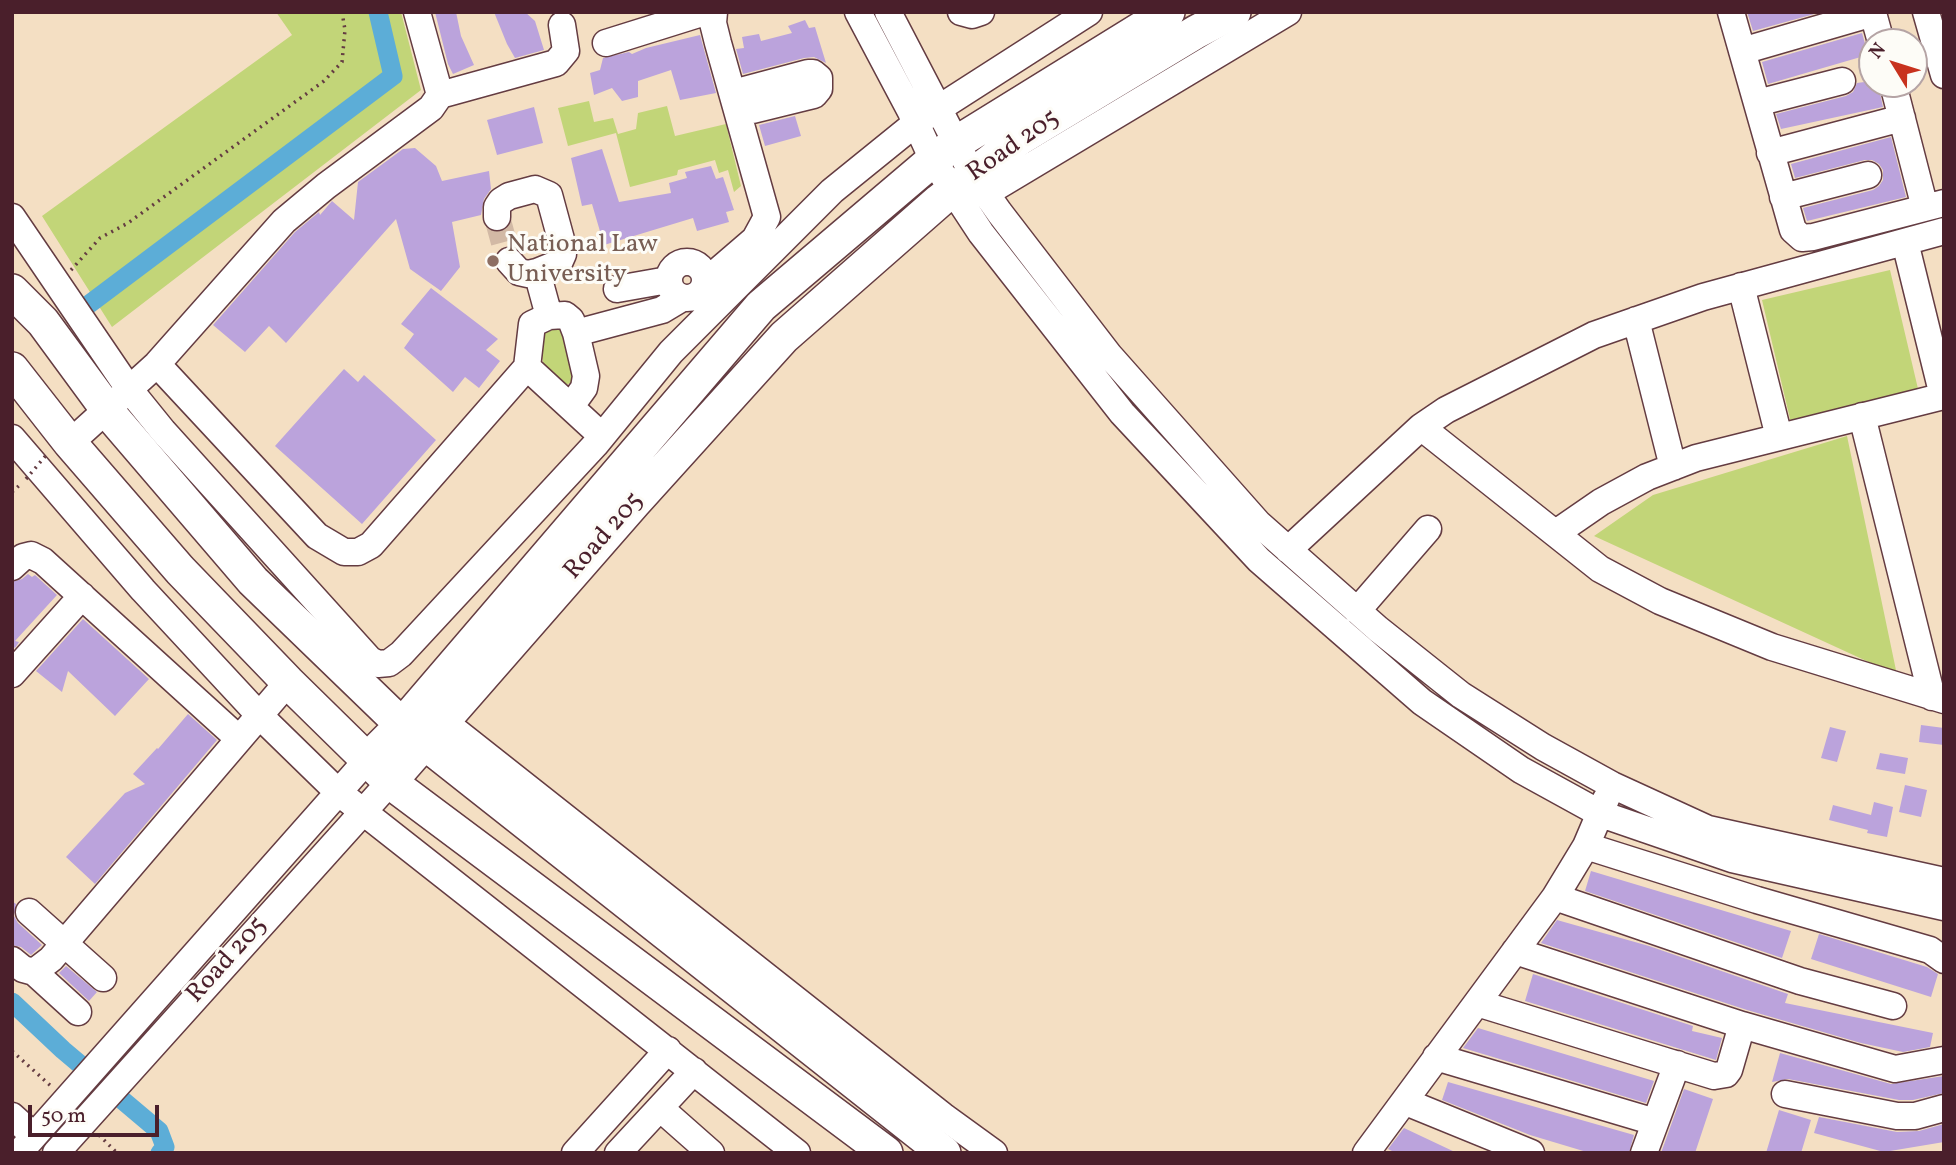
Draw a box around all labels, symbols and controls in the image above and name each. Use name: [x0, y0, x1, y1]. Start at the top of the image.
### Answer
north arrow: [1858, 28, 1928, 98]
text: N: [1864, 38, 1893, 65]
street label: Road 205: [962, 104, 1066, 190]
place label: National Law University: [507, 230, 658, 292]
marker: National Law University: [485, 253, 501, 269]
street label: Road 205: [559, 487, 651, 587]
street label: Road 205: [181, 911, 275, 1011]
scale bar: [32, 1092, 163, 1136]
text: 50 m: [41, 1102, 86, 1131]

